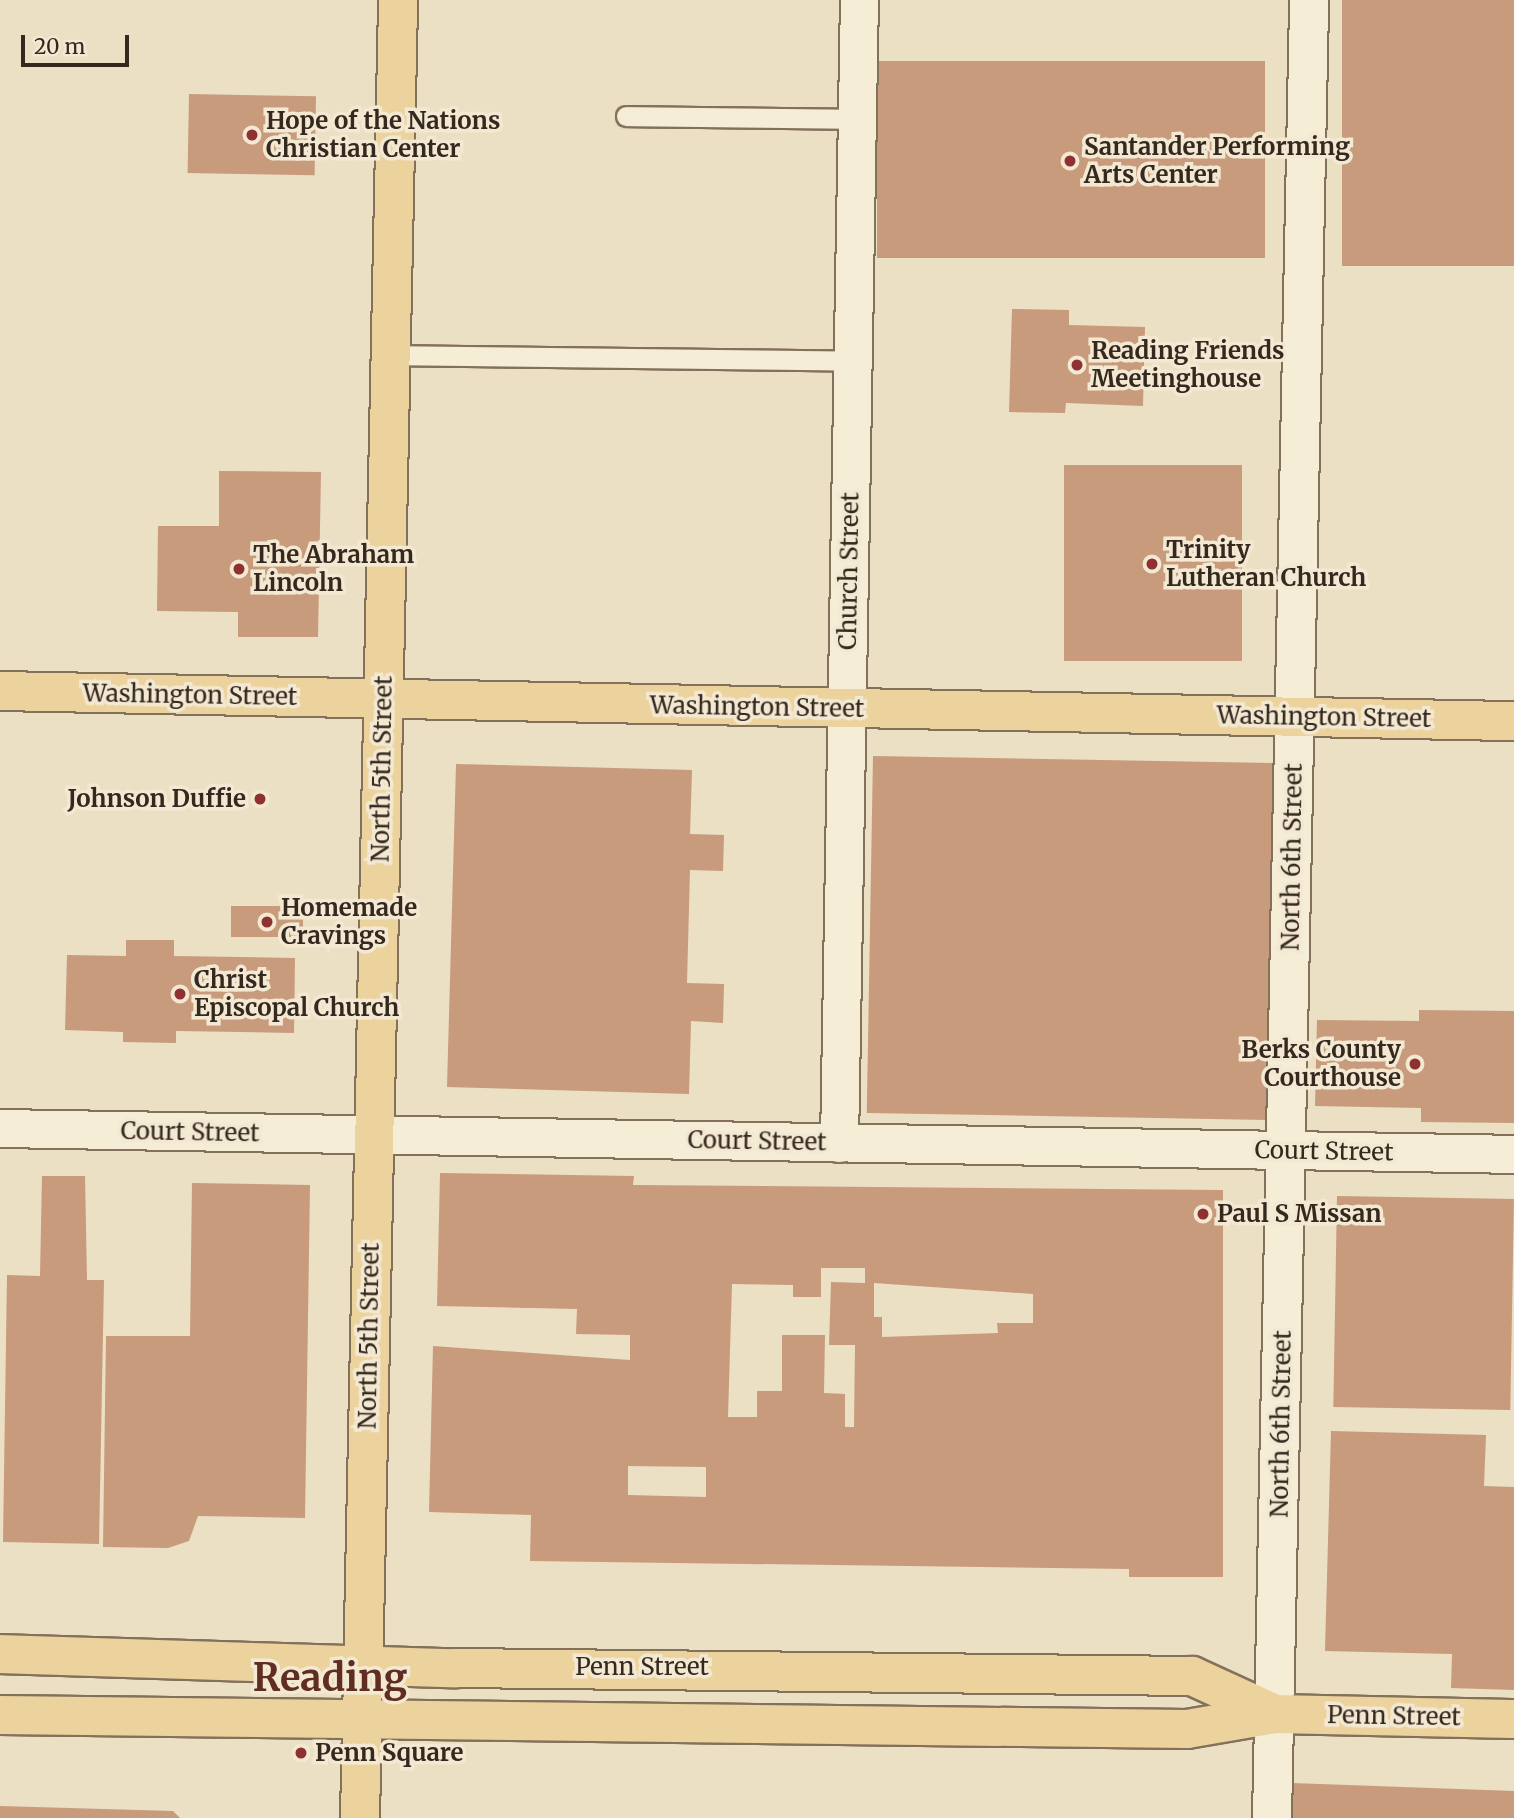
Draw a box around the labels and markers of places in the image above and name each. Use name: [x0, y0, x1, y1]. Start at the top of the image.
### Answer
place label: Hope of the Nations Christian Center: [266, 107, 500, 163]
marker: Hope of the Nations Christian Center: [244, 127, 260, 143]
place label: Santander Performing Arts Center: [1084, 133, 1350, 189]
marker: Santander Performing Arts Center: [1062, 153, 1078, 169]
place label: Reading Friends Meetinghouse: [1091, 337, 1284, 393]
marker: Reading Friends Meetinghouse: [1069, 357, 1085, 373]
place label: Trinity Lutheran Church: [1166, 536, 1366, 592]
place label: The Abraham Lincoln: [253, 541, 414, 597]
marker: Trinity Lutheran Church: [1144, 556, 1160, 572]
marker: The Abraham Lincoln: [231, 561, 247, 577]
place label: Johnson Duffie: [68, 785, 246, 813]
marker: Johnson Duffie: [252, 791, 268, 807]
place label: Homemade Cravings: [281, 894, 417, 950]
marker: Homemade Cravings: [259, 914, 275, 930]
place label: Christ Episcopal Church: [194, 966, 399, 1022]
marker: Christ Episcopal Church: [172, 986, 188, 1002]
place label: Berks County Courthouse: [1241, 1036, 1401, 1092]
marker: Berks County Courthouse: [1407, 1056, 1423, 1072]
place label: Paul S Missan: [1217, 1200, 1382, 1228]
marker: Paul S Missan: [1195, 1206, 1211, 1222]
place label: Penn Square: [315, 1739, 464, 1767]
marker: Penn Square: [293, 1745, 309, 1761]

